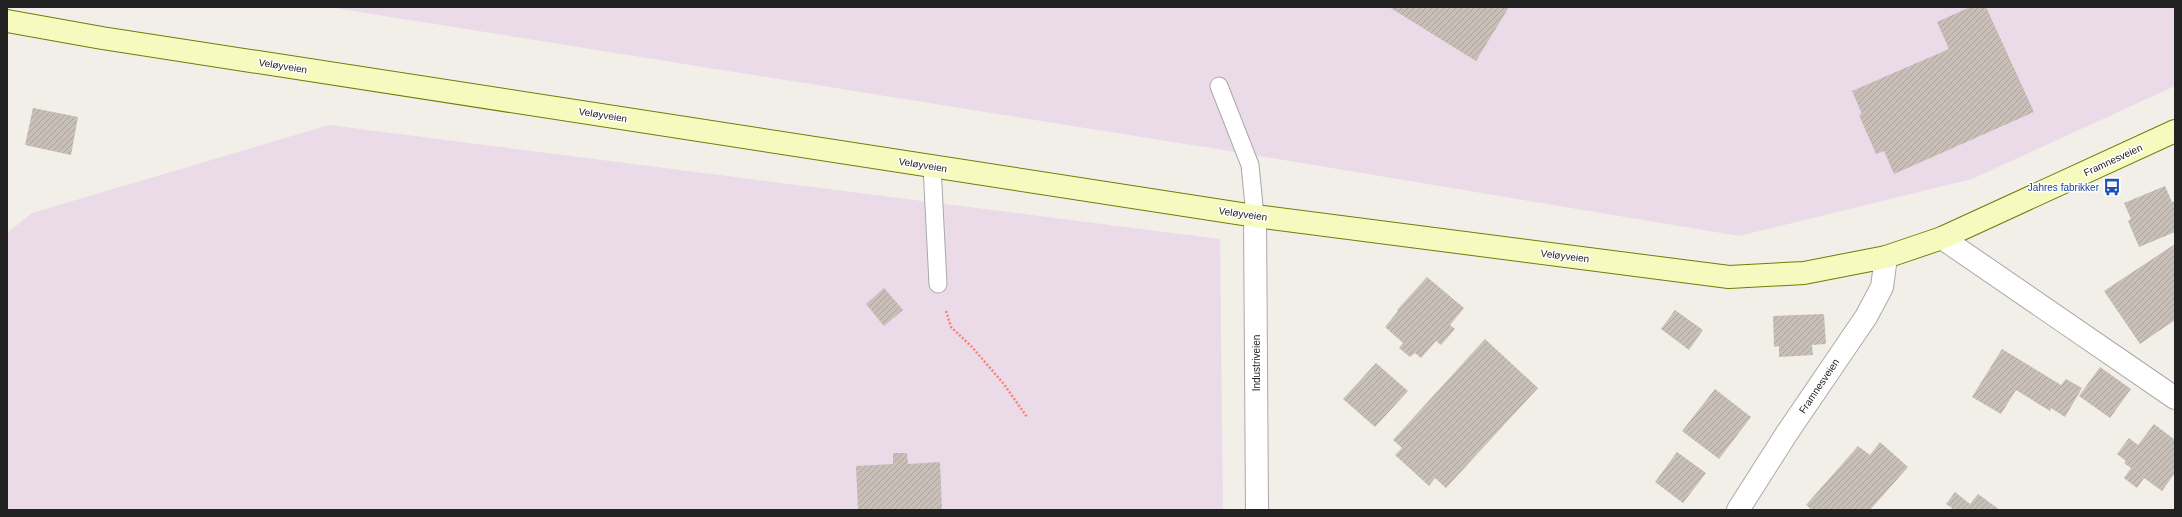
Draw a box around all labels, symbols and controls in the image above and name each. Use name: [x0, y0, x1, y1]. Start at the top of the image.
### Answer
street label: Veløyveien: [258, 57, 308, 75]
street label: Veløyveien: [578, 106, 628, 124]
street label: Framnesveien: [2082, 142, 2144, 178]
street label: Veløyveien: [898, 156, 948, 174]
bus stop icon: Jahres fabrikker: [2102, 177, 2122, 197]
place label: Jahres fabrikker: [2028, 182, 2100, 193]
street label: Veløyveien: [1218, 205, 1268, 223]
street label: Veløyveien: [1540, 248, 1590, 264]
street label: Industriveien: [1251, 335, 1262, 391]
street label: Framnesveien: [1797, 357, 1841, 415]

